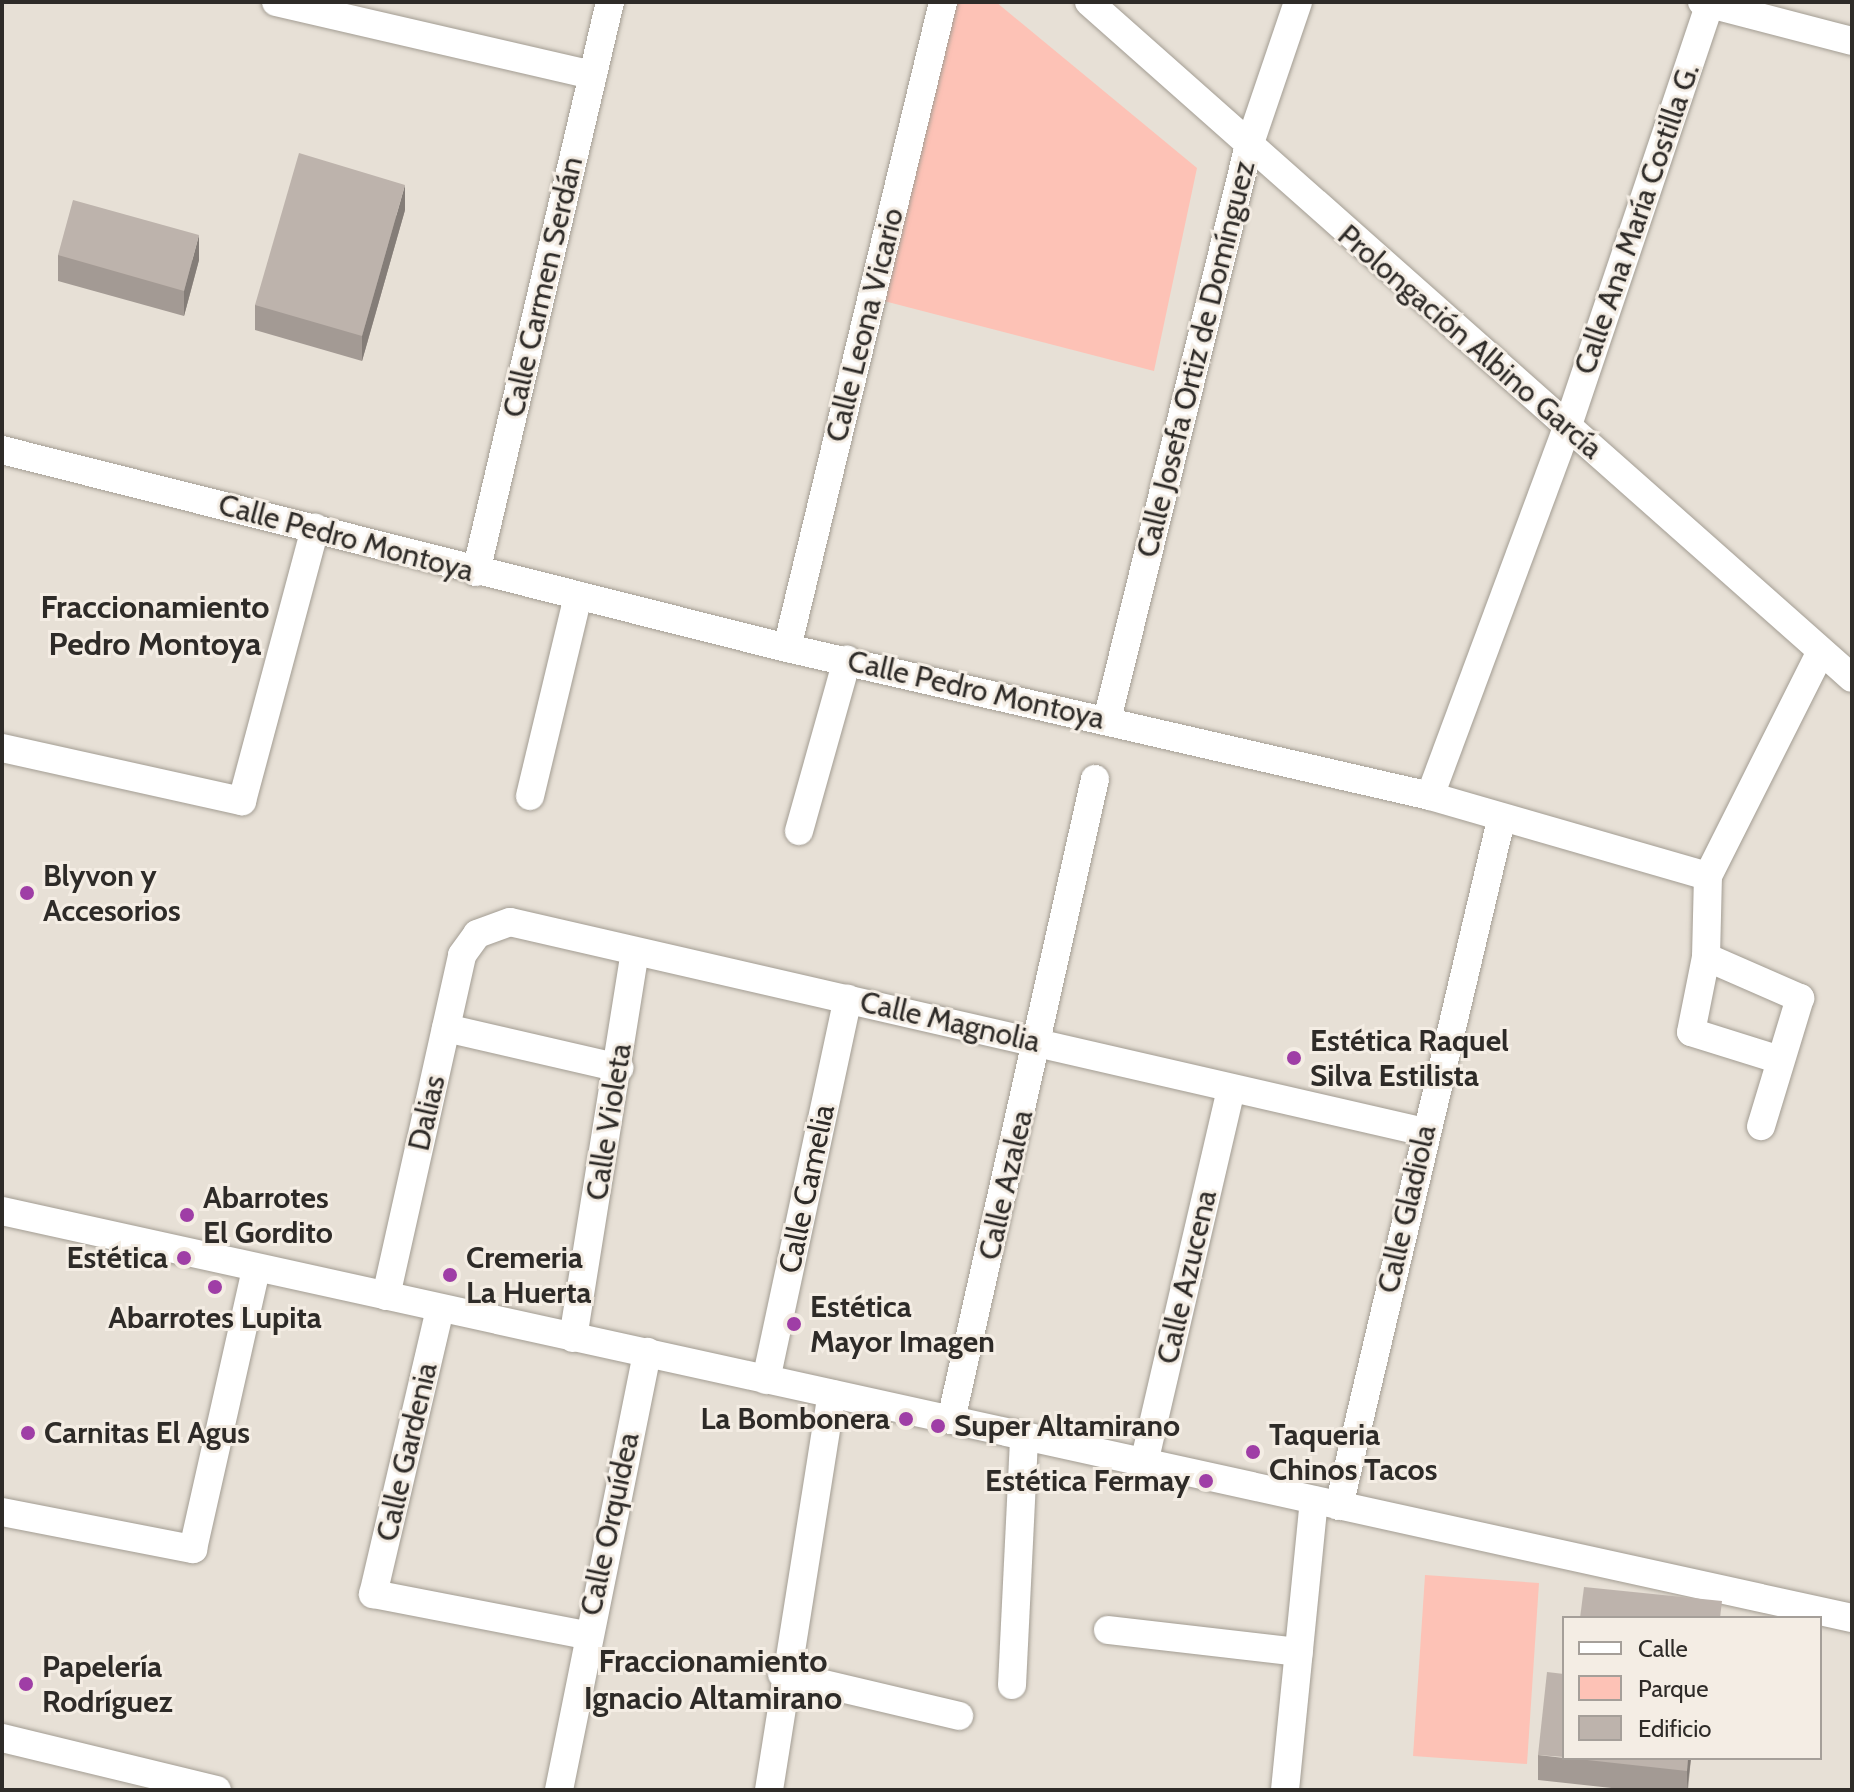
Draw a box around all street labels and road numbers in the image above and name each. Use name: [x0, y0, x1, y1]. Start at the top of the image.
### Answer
street label: Calle Ana María Costilla G.: [1567, 59, 1707, 379]
street label: Calle Carmen Serdán: [496, 153, 590, 421]
street label: Calle Josefa Ortiz de Domínguez: [1129, 157, 1263, 561]
street label: Calle Leona Vicario: [819, 204, 911, 446]
street label: Prolongación Albino García: [1330, 217, 1610, 467]
street label: Calle Pedro Montoya: [214, 487, 478, 589]
street label: Calle Pedro Montoya: [844, 643, 1108, 737]
street label: Calle Magnolia: [856, 984, 1044, 1060]
street label: Calle Violeta: [579, 1041, 639, 1203]
street label: Dalias: [401, 1072, 453, 1154]
street label: Calle Camelia: [772, 1101, 842, 1277]
street label: Calle Azalea: [971, 1107, 1041, 1263]
street label: Calle Gladiola: [1370, 1121, 1444, 1297]
street label: Calle Azucena: [1150, 1187, 1224, 1367]
street label: Calle Gardenia: [369, 1359, 445, 1545]
street label: Calle Orquídea: [573, 1429, 647, 1619]

